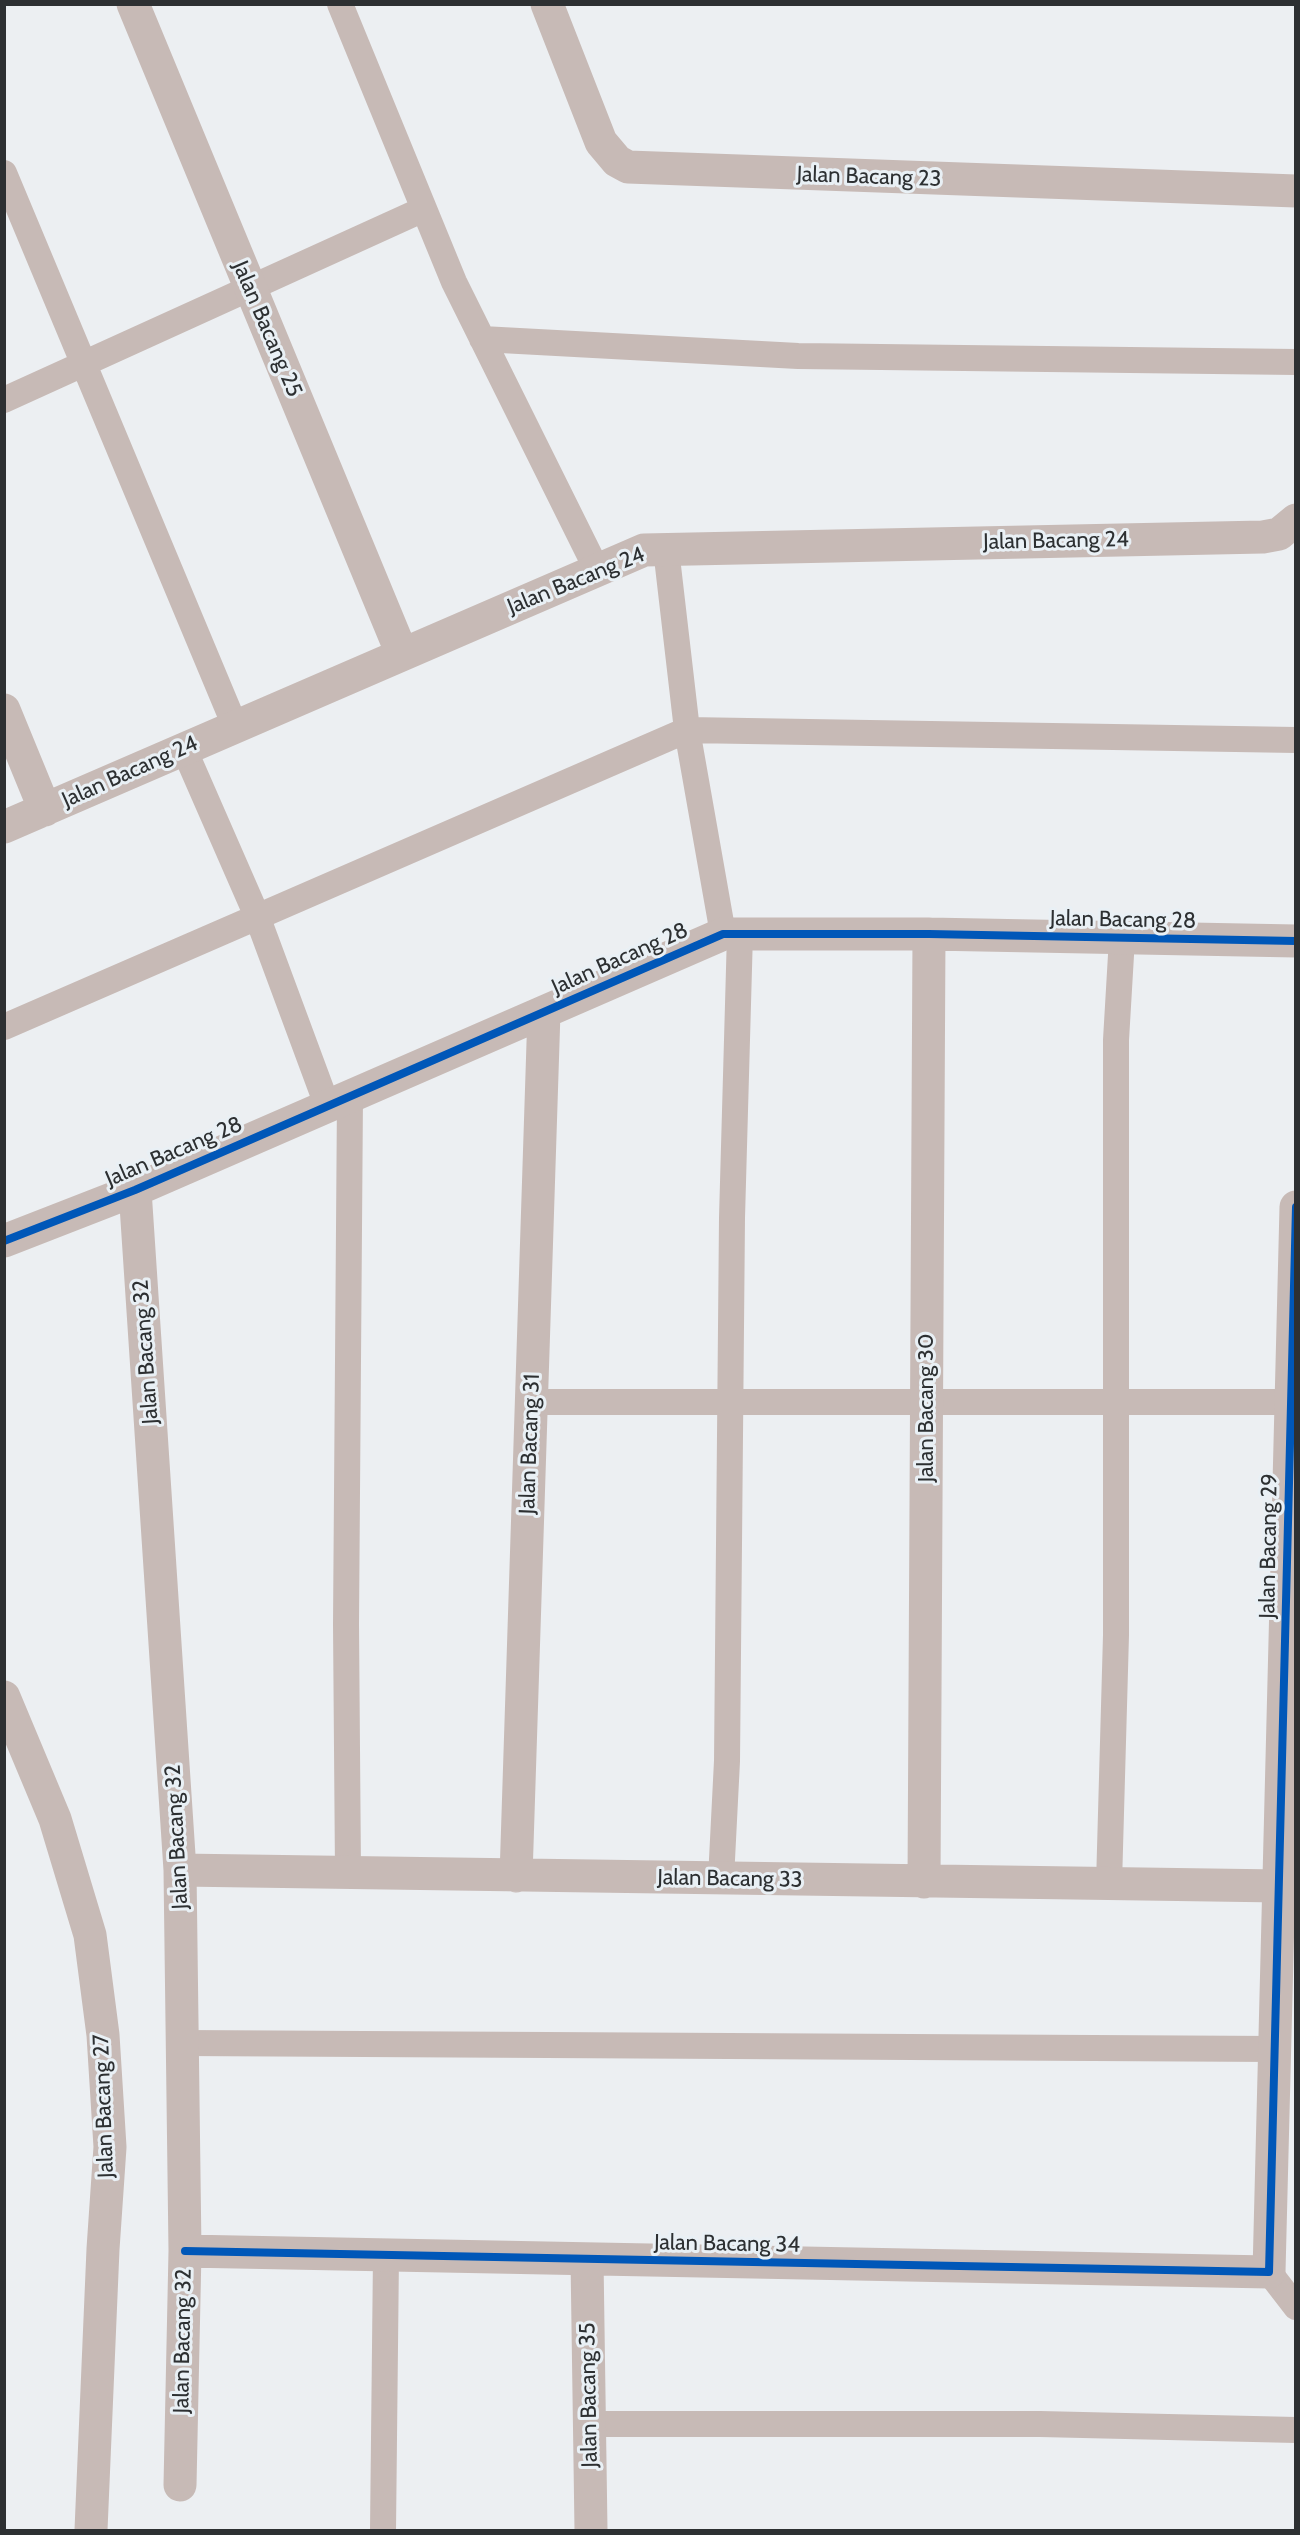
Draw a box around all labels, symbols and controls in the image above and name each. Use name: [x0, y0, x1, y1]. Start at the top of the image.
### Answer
street label: Jalan Bacang 23: [796, 161, 942, 193]
street label: Jalan Bacang 25: [227, 257, 307, 401]
street label: Jalan Bacang 24: [983, 527, 1129, 555]
street label: Jalan Bacang 24: [504, 541, 648, 621]
street label: Jalan Bacang 24: [58, 730, 202, 814]
street label: Jalan Bacang 28: [1050, 906, 1196, 934]
street label: Jalan Bacang 28: [548, 917, 692, 1001]
street label: Jalan Bacang 28: [102, 1111, 246, 1193]
street label: Jalan Bacang 32: [128, 1279, 164, 1425]
street label: Jalan Bacang 30: [914, 1334, 940, 1482]
street label: Jalan Bacang 31: [514, 1373, 546, 1515]
street label: Jalan Bacang 29: [1255, 1473, 1283, 1619]
street label: Jalan Bacang 32: [160, 1764, 194, 1910]
street label: Jalan Bacang 33: [657, 1865, 803, 1893]
street label: Jalan Bacang 27: [88, 2034, 120, 2178]
street label: Jalan Bacang 34: [654, 2230, 800, 2258]
street label: Jalan Bacang 32: [169, 2268, 197, 2414]
street label: Jalan Bacang 35: [575, 2322, 603, 2468]

